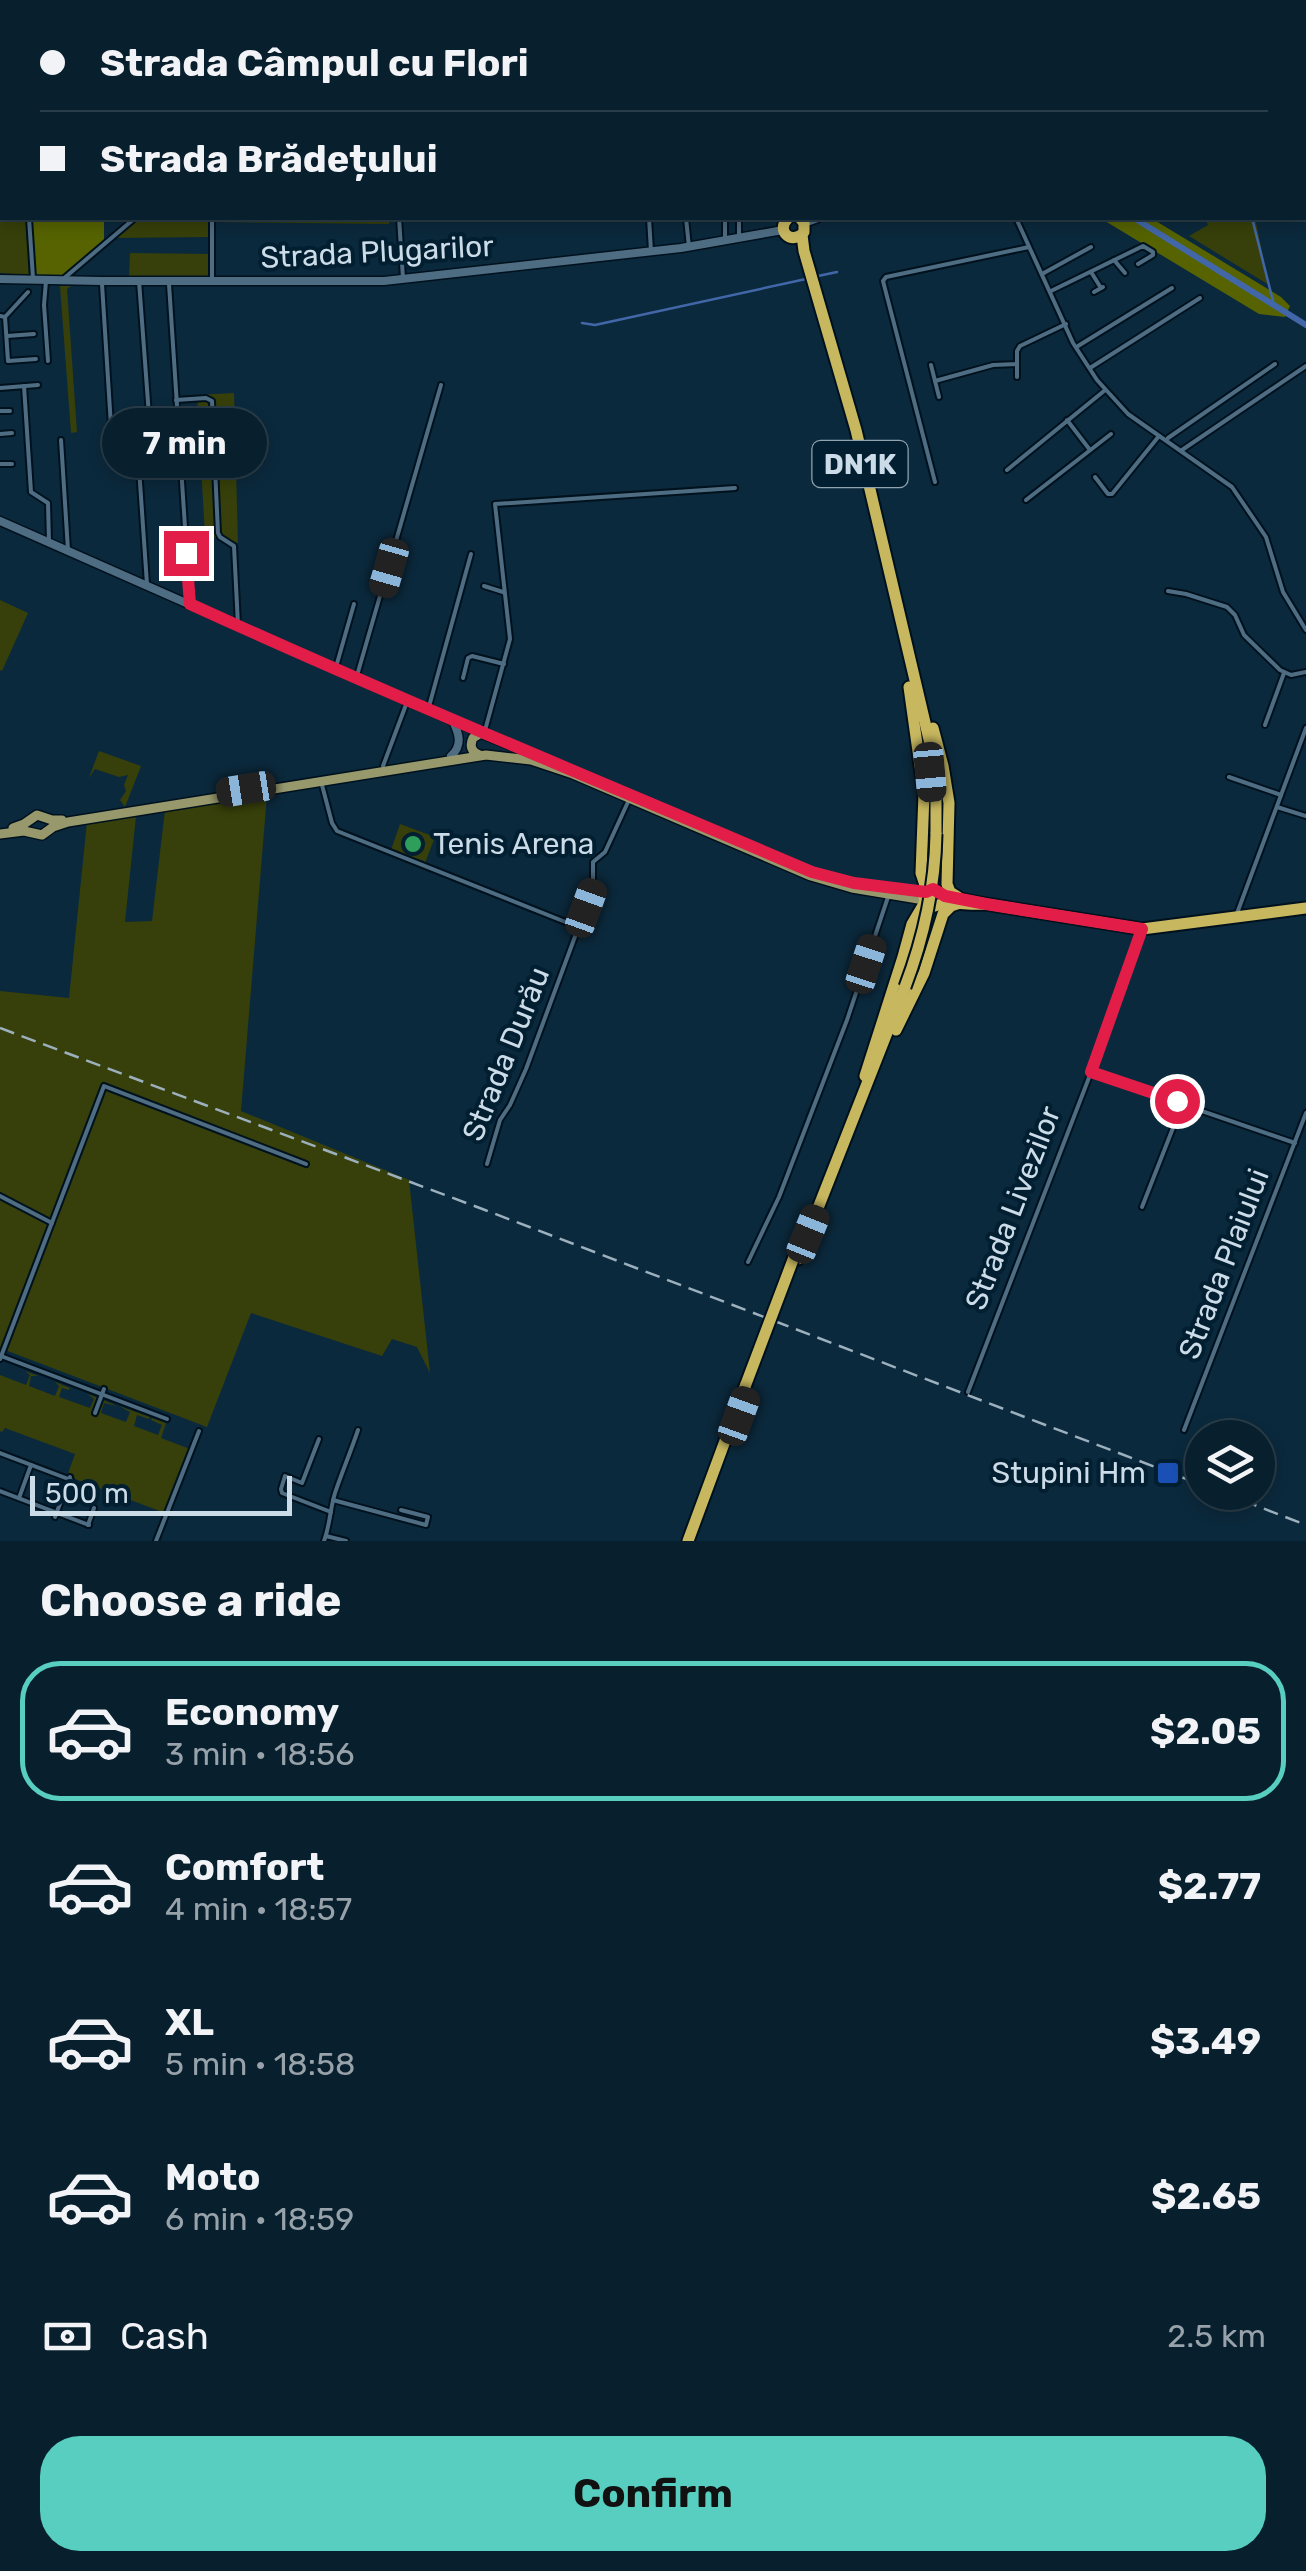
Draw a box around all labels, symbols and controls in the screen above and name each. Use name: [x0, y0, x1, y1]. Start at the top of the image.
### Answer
text: Strada Câmpul cu Flori: [100, 40, 529, 86]
text: Strada Brădețului: [100, 136, 438, 182]
street label: Strada Plugarilor: [259, 228, 495, 276]
callout: 7 min: [104, 408, 268, 478]
text: 7 min: [142, 424, 227, 462]
road number: DN1K: [812, 441, 908, 487]
route end: [164, 531, 209, 576]
car: [366, 535, 412, 601]
car: [912, 741, 948, 803]
car: [214, 769, 278, 809]
place label: Tenis Arena: [433, 826, 594, 862]
marker: Tenis Arena: [402, 833, 424, 855]
car: [562, 875, 610, 941]
car: [842, 931, 890, 997]
street label: Strada Durău: [455, 962, 557, 1146]
route start: [1155, 1079, 1200, 1124]
street label: Strada Livezilor: [958, 1100, 1069, 1315]
street label: Strada Plaiului: [1171, 1164, 1277, 1364]
car: [783, 1201, 833, 1267]
car: [715, 1383, 763, 1449]
map controls: [1185, 1420, 1275, 1510]
button: layers: [1185, 1420, 1275, 1510]
place label: Stupini Hm: [992, 1455, 1146, 1491]
marker: Stupini Hm: [1155, 1460, 1181, 1486]
scale bar: [30, 1471, 292, 1516]
text: 500 m: [45, 1477, 129, 1510]
text: Choose a ride: [40, 1574, 342, 1627]
icon: car: [45, 1686, 135, 1776]
text: Economy: [165, 1689, 339, 1735]
text: $2.05: [1150, 1708, 1261, 1754]
text: 3 min · 18:56: [165, 1735, 354, 1773]
icon: car: [45, 1841, 135, 1931]
text: Comfort: [165, 1844, 324, 1890]
text: $2.77: [1158, 1863, 1261, 1909]
text: 4 min · 18:57: [165, 1890, 352, 1928]
icon: car: [45, 1996, 135, 2086]
text: XL: [165, 1999, 214, 2045]
text: $3.49: [1150, 2018, 1261, 2064]
text: 5 min · 18:58: [165, 2045, 355, 2083]
icon: car: [45, 2151, 135, 2241]
text: Moto: [165, 2154, 261, 2200]
text: $2.65: [1151, 2173, 1261, 2219]
text: 6 min · 18:59: [165, 2200, 354, 2238]
icon: cash: [40, 2309, 95, 2364]
text: Cash: [120, 2313, 209, 2359]
text: 2.5 km: [1167, 2317, 1266, 2355]
button: Confirm: [40, 2436, 1266, 2551]

